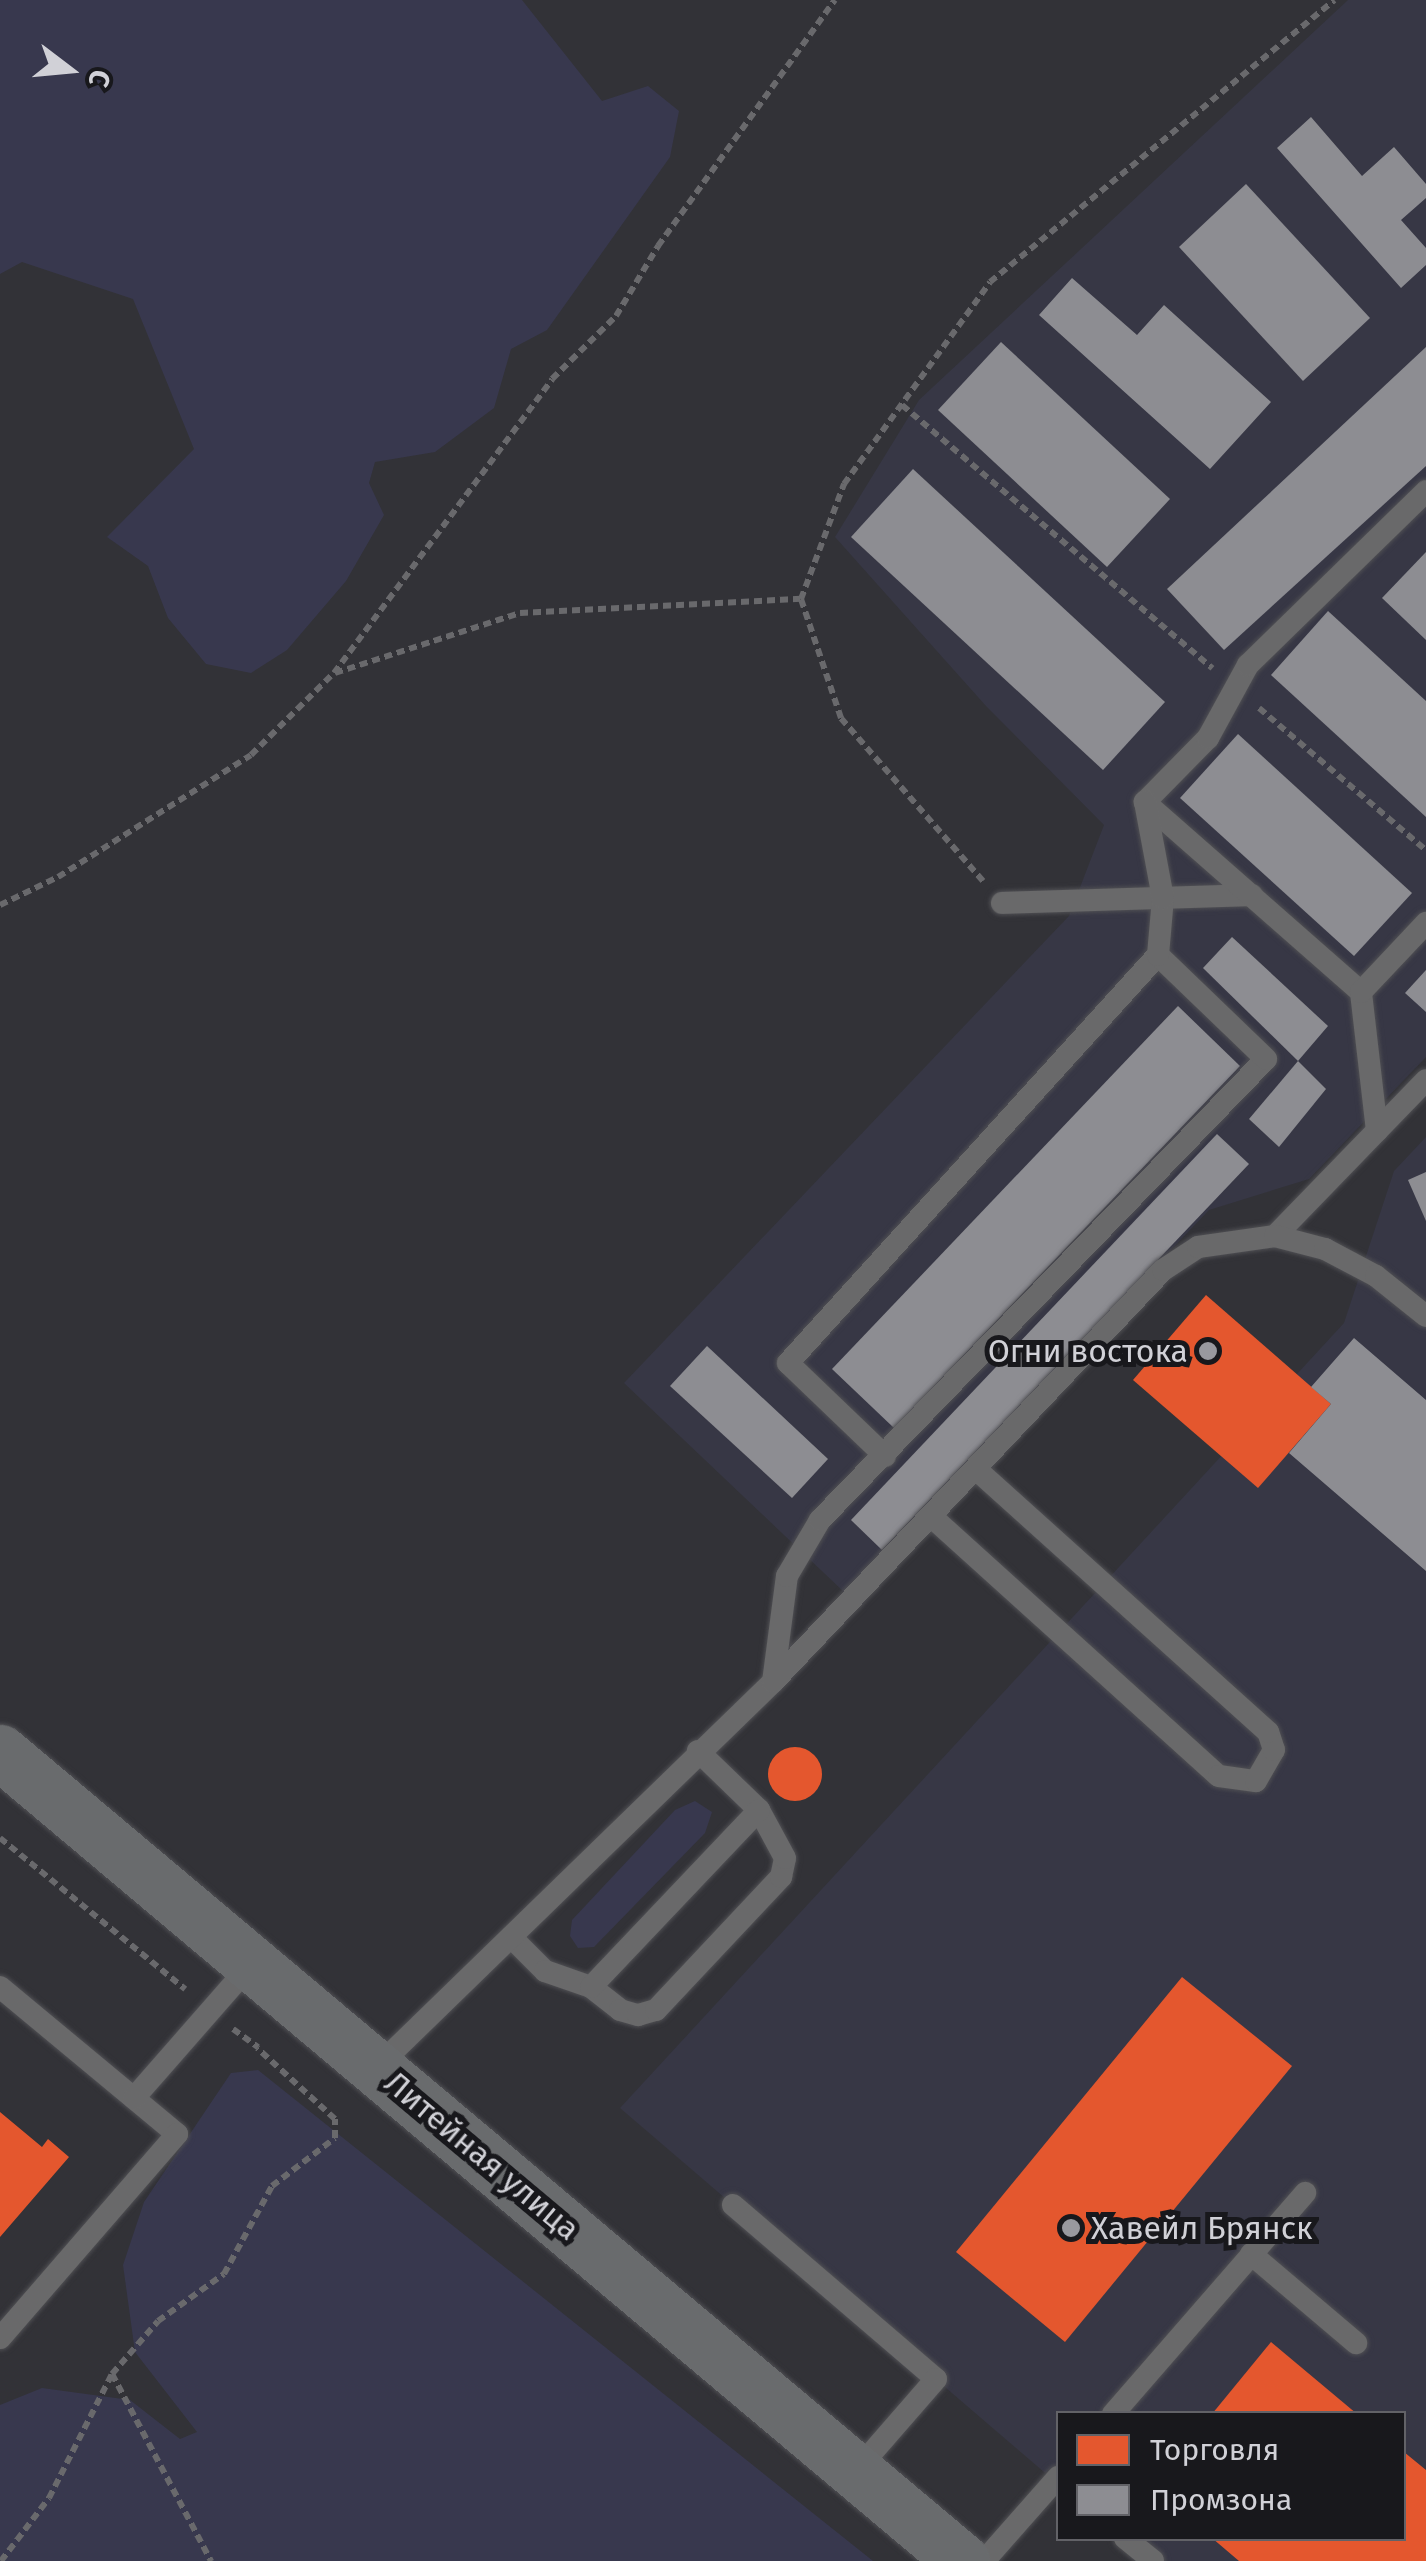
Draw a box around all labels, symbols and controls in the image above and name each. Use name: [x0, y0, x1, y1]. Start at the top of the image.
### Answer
north arrow: [20, 20, 120, 120]
text: С: [81, 66, 117, 91]
place label: Огни востока: [988, 1332, 1188, 1370]
marker: Огни востока: [1197, 1340, 1219, 1362]
street label: Литейная улица: [377, 2063, 587, 2249]
place label: Хавейл Брянск: [1091, 2209, 1313, 2247]
marker: Хавейл Брянск: [1060, 2217, 1082, 2239]
legend: [1056, 2411, 1406, 2541]
text: Торговля: [1150, 2432, 1279, 2468]
text: Промзона: [1150, 2482, 1292, 2518]

